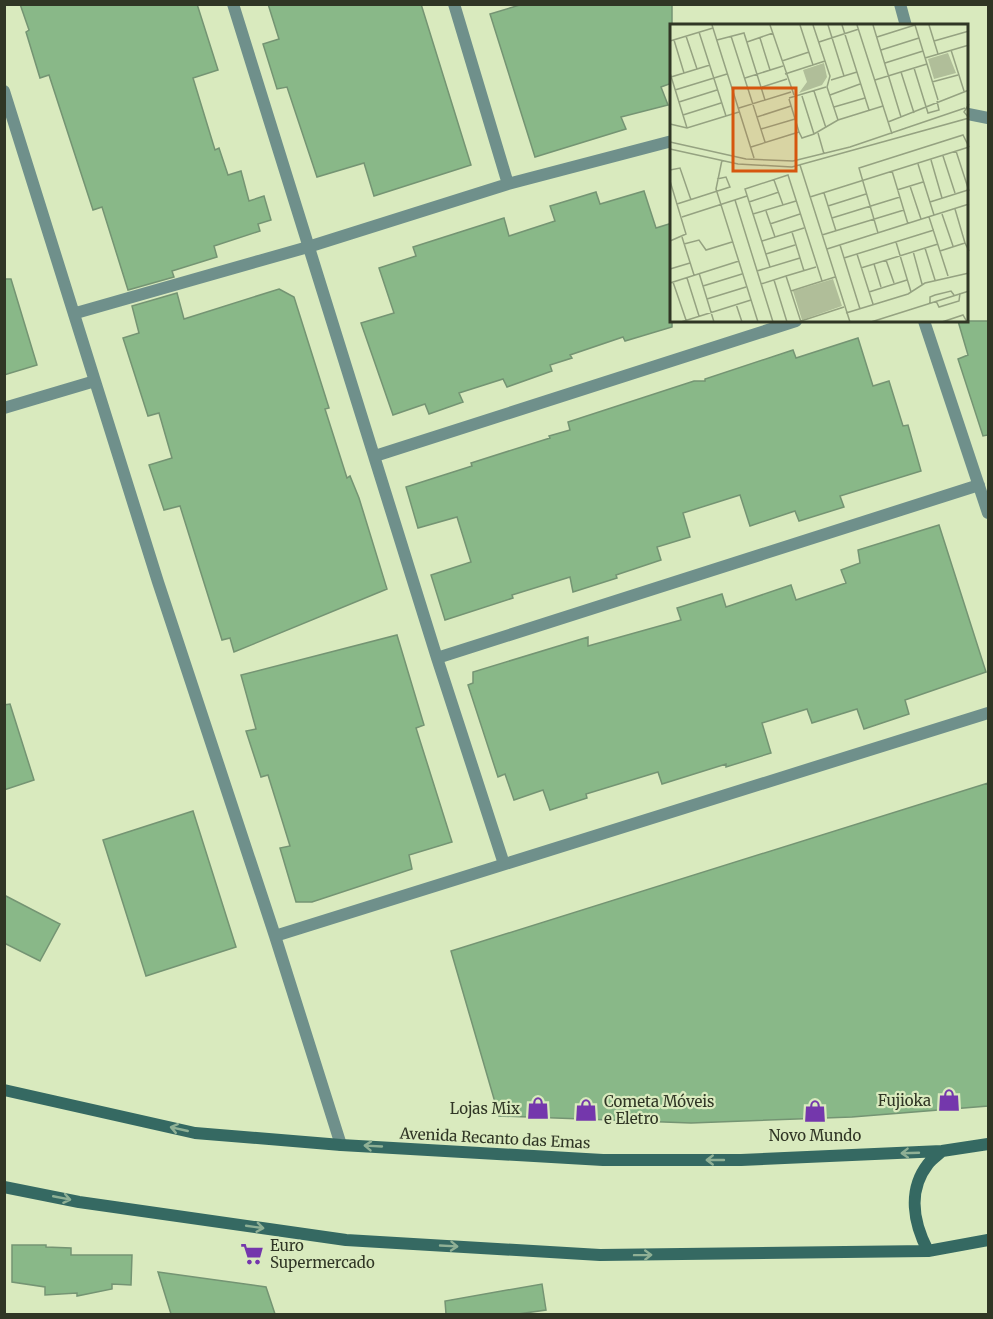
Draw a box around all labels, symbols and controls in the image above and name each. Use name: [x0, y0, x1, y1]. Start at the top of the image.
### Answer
inset map: [670, 24, 969, 322]
shop icon: Fujioka: [936, 1087, 962, 1113]
place label: Fujioka: [878, 1091, 931, 1110]
place label: Cometa Móveis e Eletro: [604, 1092, 714, 1128]
shop icon: Lojas Mix: [525, 1095, 551, 1121]
shop icon: Cometa Móveis e Eletro: [573, 1097, 599, 1123]
shop icon: Novo Mundo: [802, 1098, 828, 1124]
place label: Lojas Mix: [450, 1099, 520, 1118]
one-way arrow: [170, 1123, 189, 1135]
street label: Avenida Recanto das Emas: [398, 1123, 591, 1152]
place label: Novo Mundo: [769, 1126, 861, 1145]
one-way arrow: [364, 1141, 384, 1152]
one-way arrow: [900, 1147, 920, 1158]
one-way arrow: [705, 1154, 725, 1166]
one-way arrow: [52, 1193, 71, 1204]
one-way arrow: [244, 1222, 264, 1233]
place label: Euro Supermercado: [270, 1236, 375, 1272]
supermarket icon: Euro Supermercado: [239, 1241, 265, 1267]
one-way arrow: [438, 1241, 458, 1252]
one-way arrow: [633, 1249, 653, 1260]

